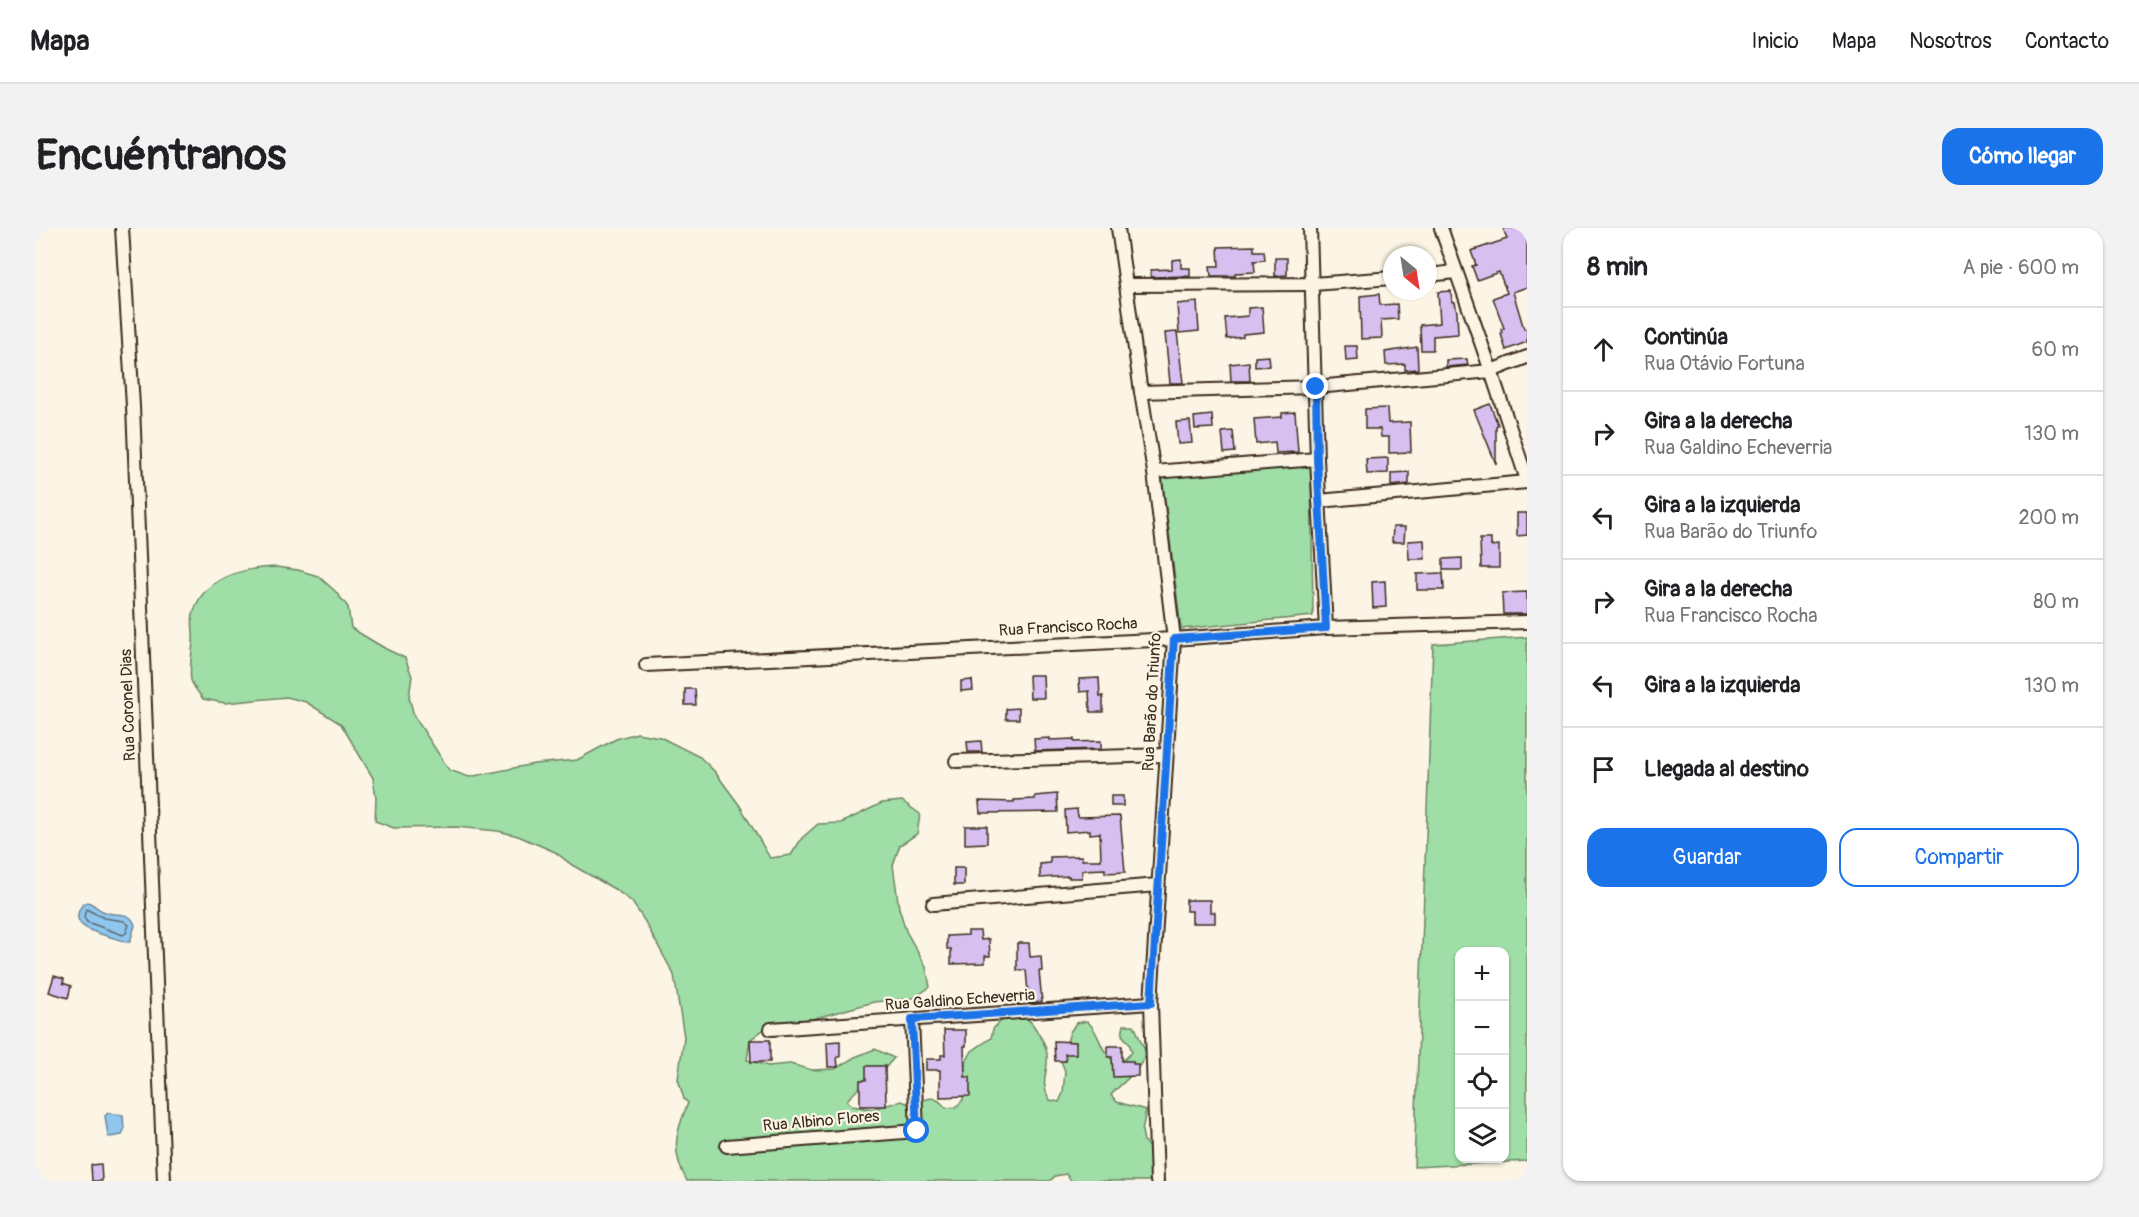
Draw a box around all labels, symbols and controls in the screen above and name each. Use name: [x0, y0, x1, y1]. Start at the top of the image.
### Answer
text: Mapa: [30, 24, 89, 59]
text: Inicio: [1752, 28, 1799, 55]
text: Mapa: [1832, 28, 1876, 55]
text: Nosotros: [1909, 28, 1992, 55]
text: Contacto: [2025, 28, 2109, 55]
button: Cómo llegar: [1942, 128, 2103, 185]
text: Encuéntranos: [36, 130, 286, 182]
north arrow: [1383, 246, 1437, 300]
text: 8 min: [1587, 251, 1648, 283]
text: A pie · 600 m: [1963, 255, 2079, 280]
text: Continúa: [1644, 323, 1728, 351]
icon: ahead: [1587, 333, 1620, 366]
text: 60 m: [2032, 337, 2079, 362]
text: Rua Otávio Fortuna: [1644, 351, 1805, 376]
route end: [1302, 373, 1328, 399]
text: Gira a la derecha: [1644, 407, 1792, 435]
icon: right: [1587, 417, 1620, 450]
text: 130 m: [2024, 421, 2079, 446]
text: Rua Galdino Echeverria: [1644, 435, 1832, 460]
text: Gira a la izquierda: [1644, 491, 1801, 519]
icon: left: [1587, 501, 1620, 534]
text: 200 m: [2018, 505, 2079, 530]
text: Rua Barão do Triunfo: [1644, 519, 1817, 544]
text: Gira a la derecha: [1644, 575, 1792, 603]
icon: right: [1587, 585, 1620, 618]
text: 80 m: [2033, 589, 2079, 614]
text: Rua Francisco Rocha: [1644, 603, 1818, 628]
street label: Rua Francisco Rocha: [998, 613, 1138, 641]
street label: Rua Barão do Triunfo: [1138, 632, 1166, 772]
street label: Rua Coronel Dias: [116, 649, 140, 761]
icon: left: [1587, 669, 1620, 702]
text: Gira a la izquierda: [1644, 671, 1801, 699]
text: 130 m: [2024, 673, 2079, 698]
icon: arrive: [1587, 753, 1620, 786]
text: Llegada al destino: [1644, 755, 1809, 783]
button: Guardar: [1587, 828, 1827, 887]
button: Compartir: [1839, 828, 2079, 887]
map controls: [1455, 947, 1509, 1163]
button: +: [1455, 947, 1509, 1001]
street label: Rua Galdino Echeverria: [884, 985, 1036, 1015]
button: −: [1455, 1001, 1509, 1055]
button: locate: [1455, 1055, 1509, 1109]
street label: Rua Albino Flores: [762, 1106, 880, 1136]
button: layers: [1455, 1109, 1509, 1163]
route start: [903, 1117, 929, 1143]

